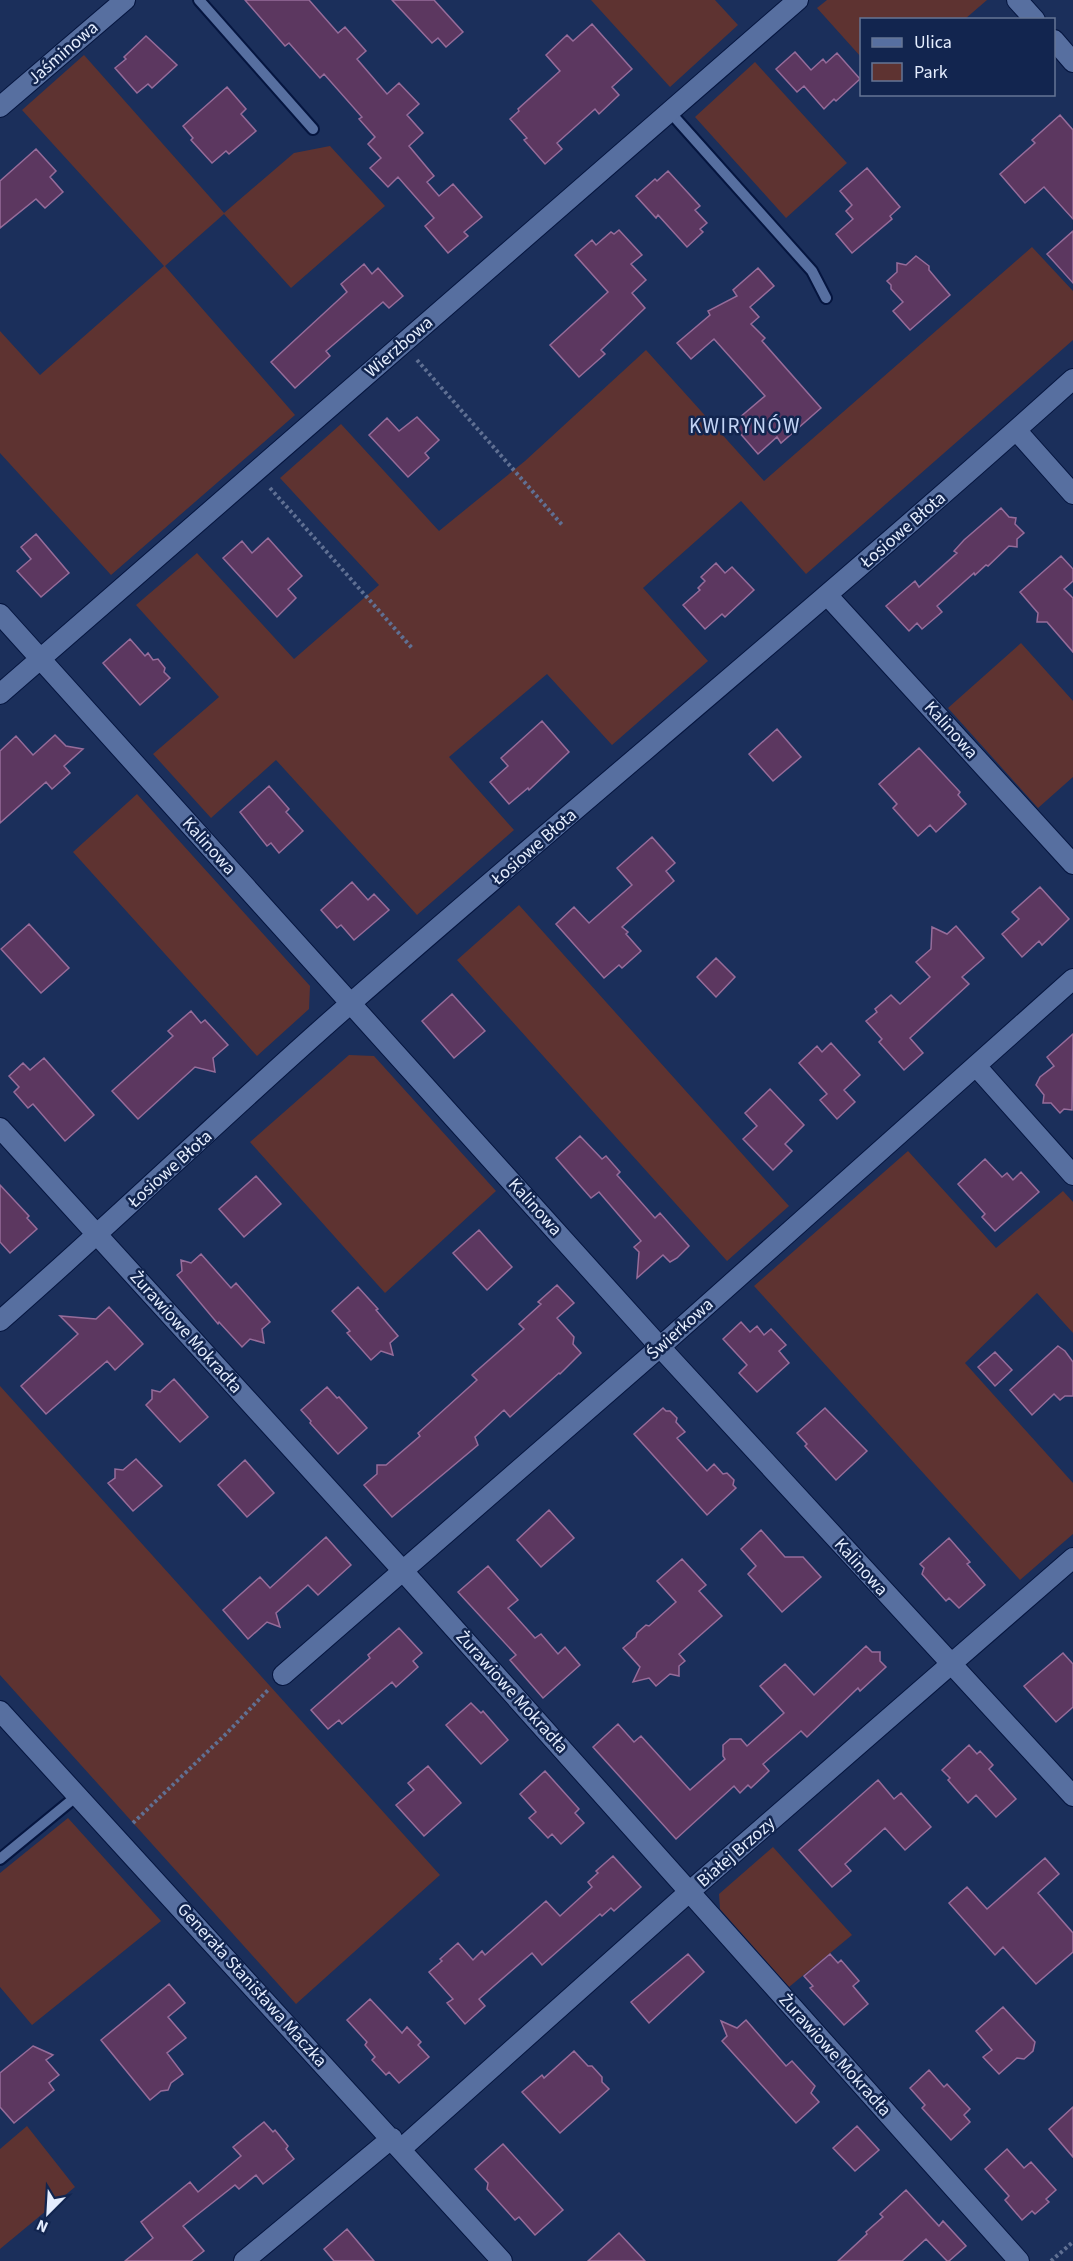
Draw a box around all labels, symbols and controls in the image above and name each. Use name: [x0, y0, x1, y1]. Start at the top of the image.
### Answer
street label: Jaśminowa: [22, 15, 104, 91]
legend: [860, 18, 1055, 96]
text: Ulica: [914, 30, 952, 55]
text: Park: [914, 60, 948, 85]
street label: Wierzbowa: [360, 310, 438, 384]
district label: KWIRYNÓW: [689, 411, 801, 441]
street label: Łosiowe Błota: [854, 486, 951, 575]
street label: Kalinowa: [918, 696, 984, 764]
street label: Łosiowe Błota: [485, 803, 582, 892]
street label: Kalinowa: [176, 812, 242, 880]
street label: Łosiowe Błota: [122, 1124, 218, 1214]
street label: Kalinowa: [502, 1173, 568, 1241]
street label: Żurawiowe Mokradła: [124, 1265, 248, 1399]
street label: Świerkowa: [641, 1292, 719, 1366]
street label: Kalinowa: [828, 1533, 894, 1601]
street label: Żurawiowe Mokradła: [450, 1625, 574, 1759]
street label: Białej Brzozy: [691, 1811, 781, 1893]
street label: Generała Stanisława Maczka: [171, 1897, 333, 2073]
street label: Żurawiowe Mokradła: [773, 1988, 897, 2122]
north arrow: [18, 2183, 78, 2243]
text: N: [33, 2214, 52, 2238]

